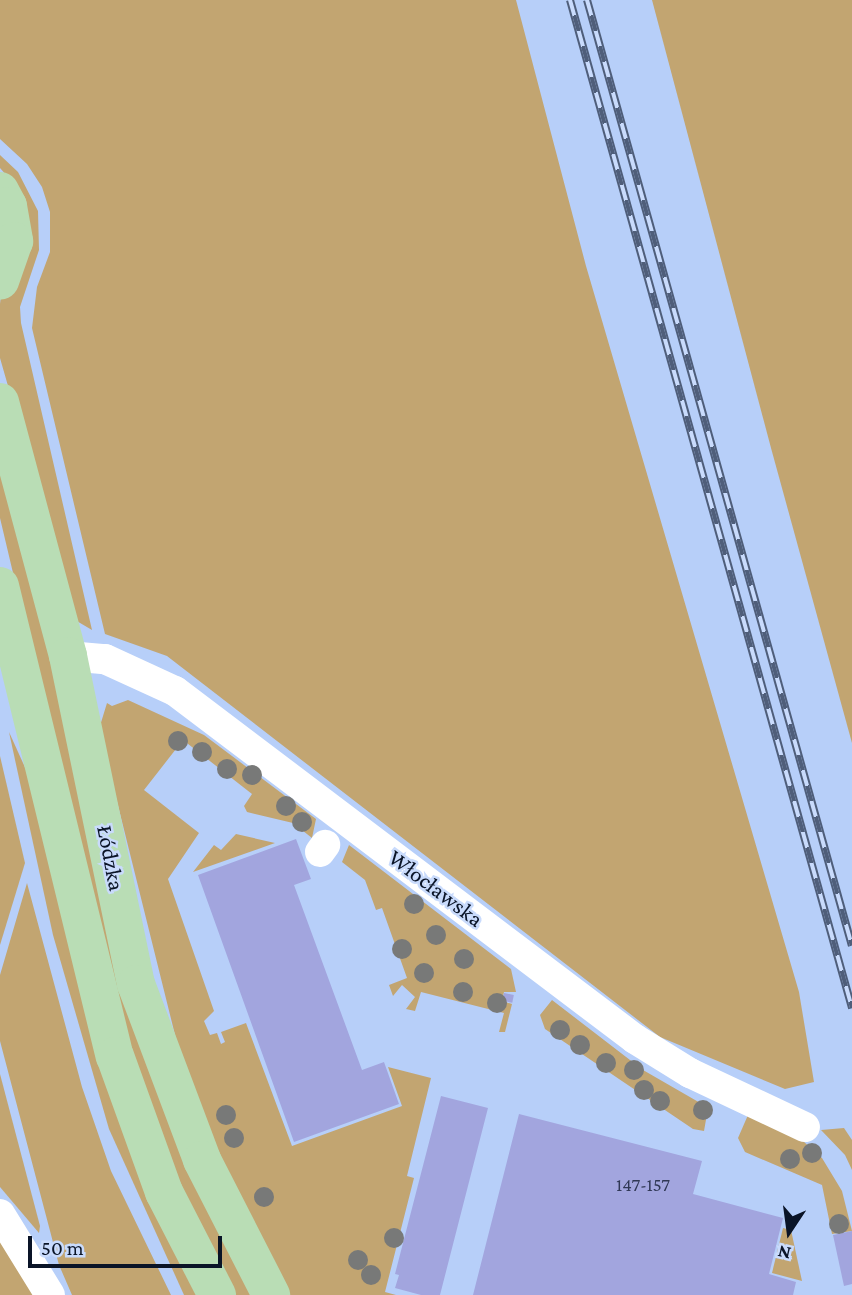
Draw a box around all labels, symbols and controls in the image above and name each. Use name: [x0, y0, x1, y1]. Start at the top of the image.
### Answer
street label: Łódzka: [91, 823, 131, 893]
street label: Włocławska: [383, 843, 489, 933]
house number: 147-157: [616, 1174, 670, 1196]
north arrow: [754, 1197, 824, 1267]
scale bar: [32, 1222, 226, 1266]
text: 50 m: [41, 1236, 84, 1260]
text: N: [775, 1241, 793, 1265]

